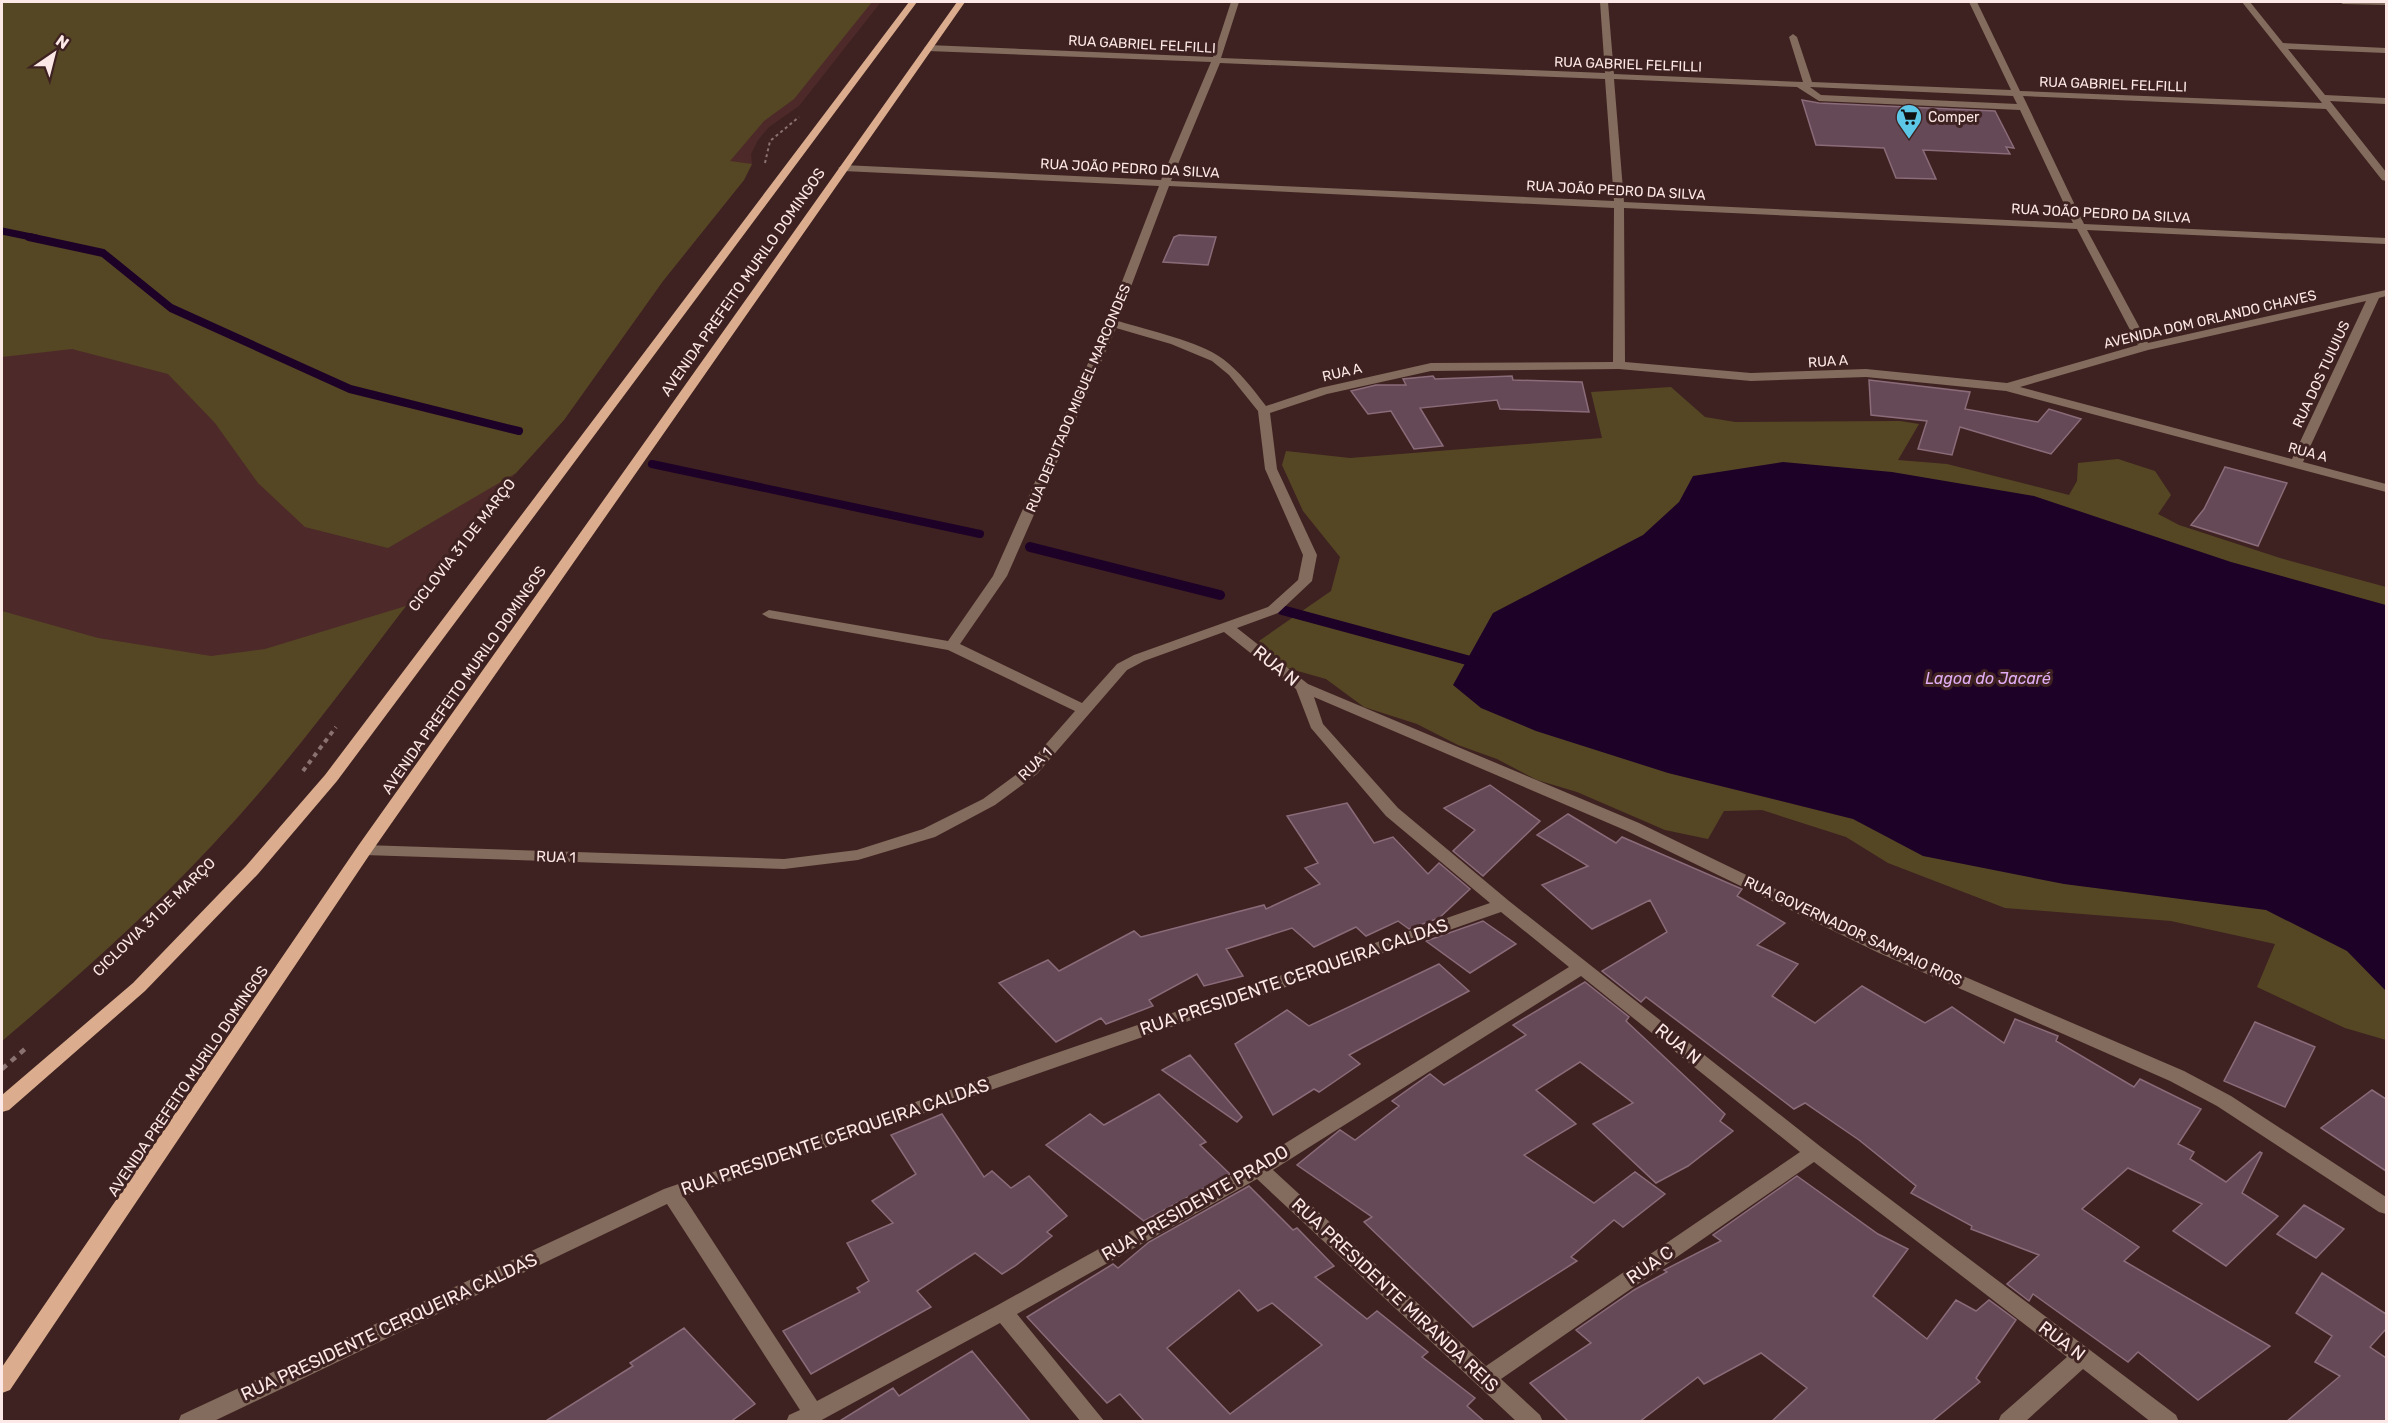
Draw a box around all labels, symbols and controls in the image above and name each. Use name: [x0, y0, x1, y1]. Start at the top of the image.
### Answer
north arrow: [24, 24, 84, 84]
text: N: [52, 31, 72, 53]
street label: RUA GABRIEL FELFILLI: [1068, 32, 1216, 57]
street label: RUA GABRIEL FELFILLI: [1554, 53, 1702, 76]
street label: RUA GABRIEL FELFILLI: [2039, 73, 2187, 96]
supermarket icon: Comper: [1894, 102, 1924, 140]
place label: Comper: [1928, 109, 1980, 126]
street label: RUA JOÃO PEDRO DA SILVA: [1040, 154, 1221, 182]
street label: AVENIDA PREFEITO MURILO DOMINGOS: [657, 165, 829, 399]
street label: RUA JOÃO PEDRO DA SILVA: [1526, 176, 1707, 204]
street label: RUA JOÃO PEDRO DA SILVA: [2011, 199, 2192, 227]
street label: RUA DEPUTADO MIGUEL MARCONDES: [1023, 281, 1134, 515]
street label: AVENIDA DOM ORLANDO CHAVES: [2102, 287, 2319, 352]
street label: RUA DOS TUIUIUS: [2289, 318, 2354, 430]
street label: RUA A: [1807, 352, 1849, 371]
street label: RUA A: [1321, 360, 1364, 385]
street label: RUA A: [2286, 439, 2330, 466]
street label: CICLOVIA 31 DE MARÇO: [405, 475, 519, 615]
street label: AVENIDA PREFEITO MURILO DOMINGOS: [378, 563, 550, 797]
street label: RUA N: [1249, 641, 1303, 691]
water label: Lagoa do Jacaré: [1925, 669, 2051, 688]
street label: RUA 1: [1014, 744, 1056, 784]
street label: RUA 1: [536, 847, 576, 867]
street label: CICLOVIA 31 DE MARÇO: [89, 854, 219, 980]
street label: RUA GOVERNADOR SAMPAIO RIOS: [1741, 872, 1965, 990]
street label: RUA PRESIDENTE CERQUEIRA CALDAS: [1137, 914, 1451, 1040]
street label: AVENIDA PREFEITO MURILO DOMINGOS: [104, 962, 272, 1200]
street label: RUA N: [1651, 1019, 1705, 1069]
street label: RUA PRESIDENTE CERQUEIRA CALDAS: [678, 1074, 992, 1200]
street label: RUA PRESIDENTE PRADO: [1098, 1140, 1292, 1266]
street label: RUA PRESIDENTE MIRANDA REIS: [1287, 1193, 1503, 1397]
street label: RUA C: [1622, 1241, 1678, 1289]
street label: RUA PRESIDENTE CERQUEIRA CALDAS: [237, 1248, 541, 1406]
street label: RUA N: [2034, 1316, 2090, 1366]

